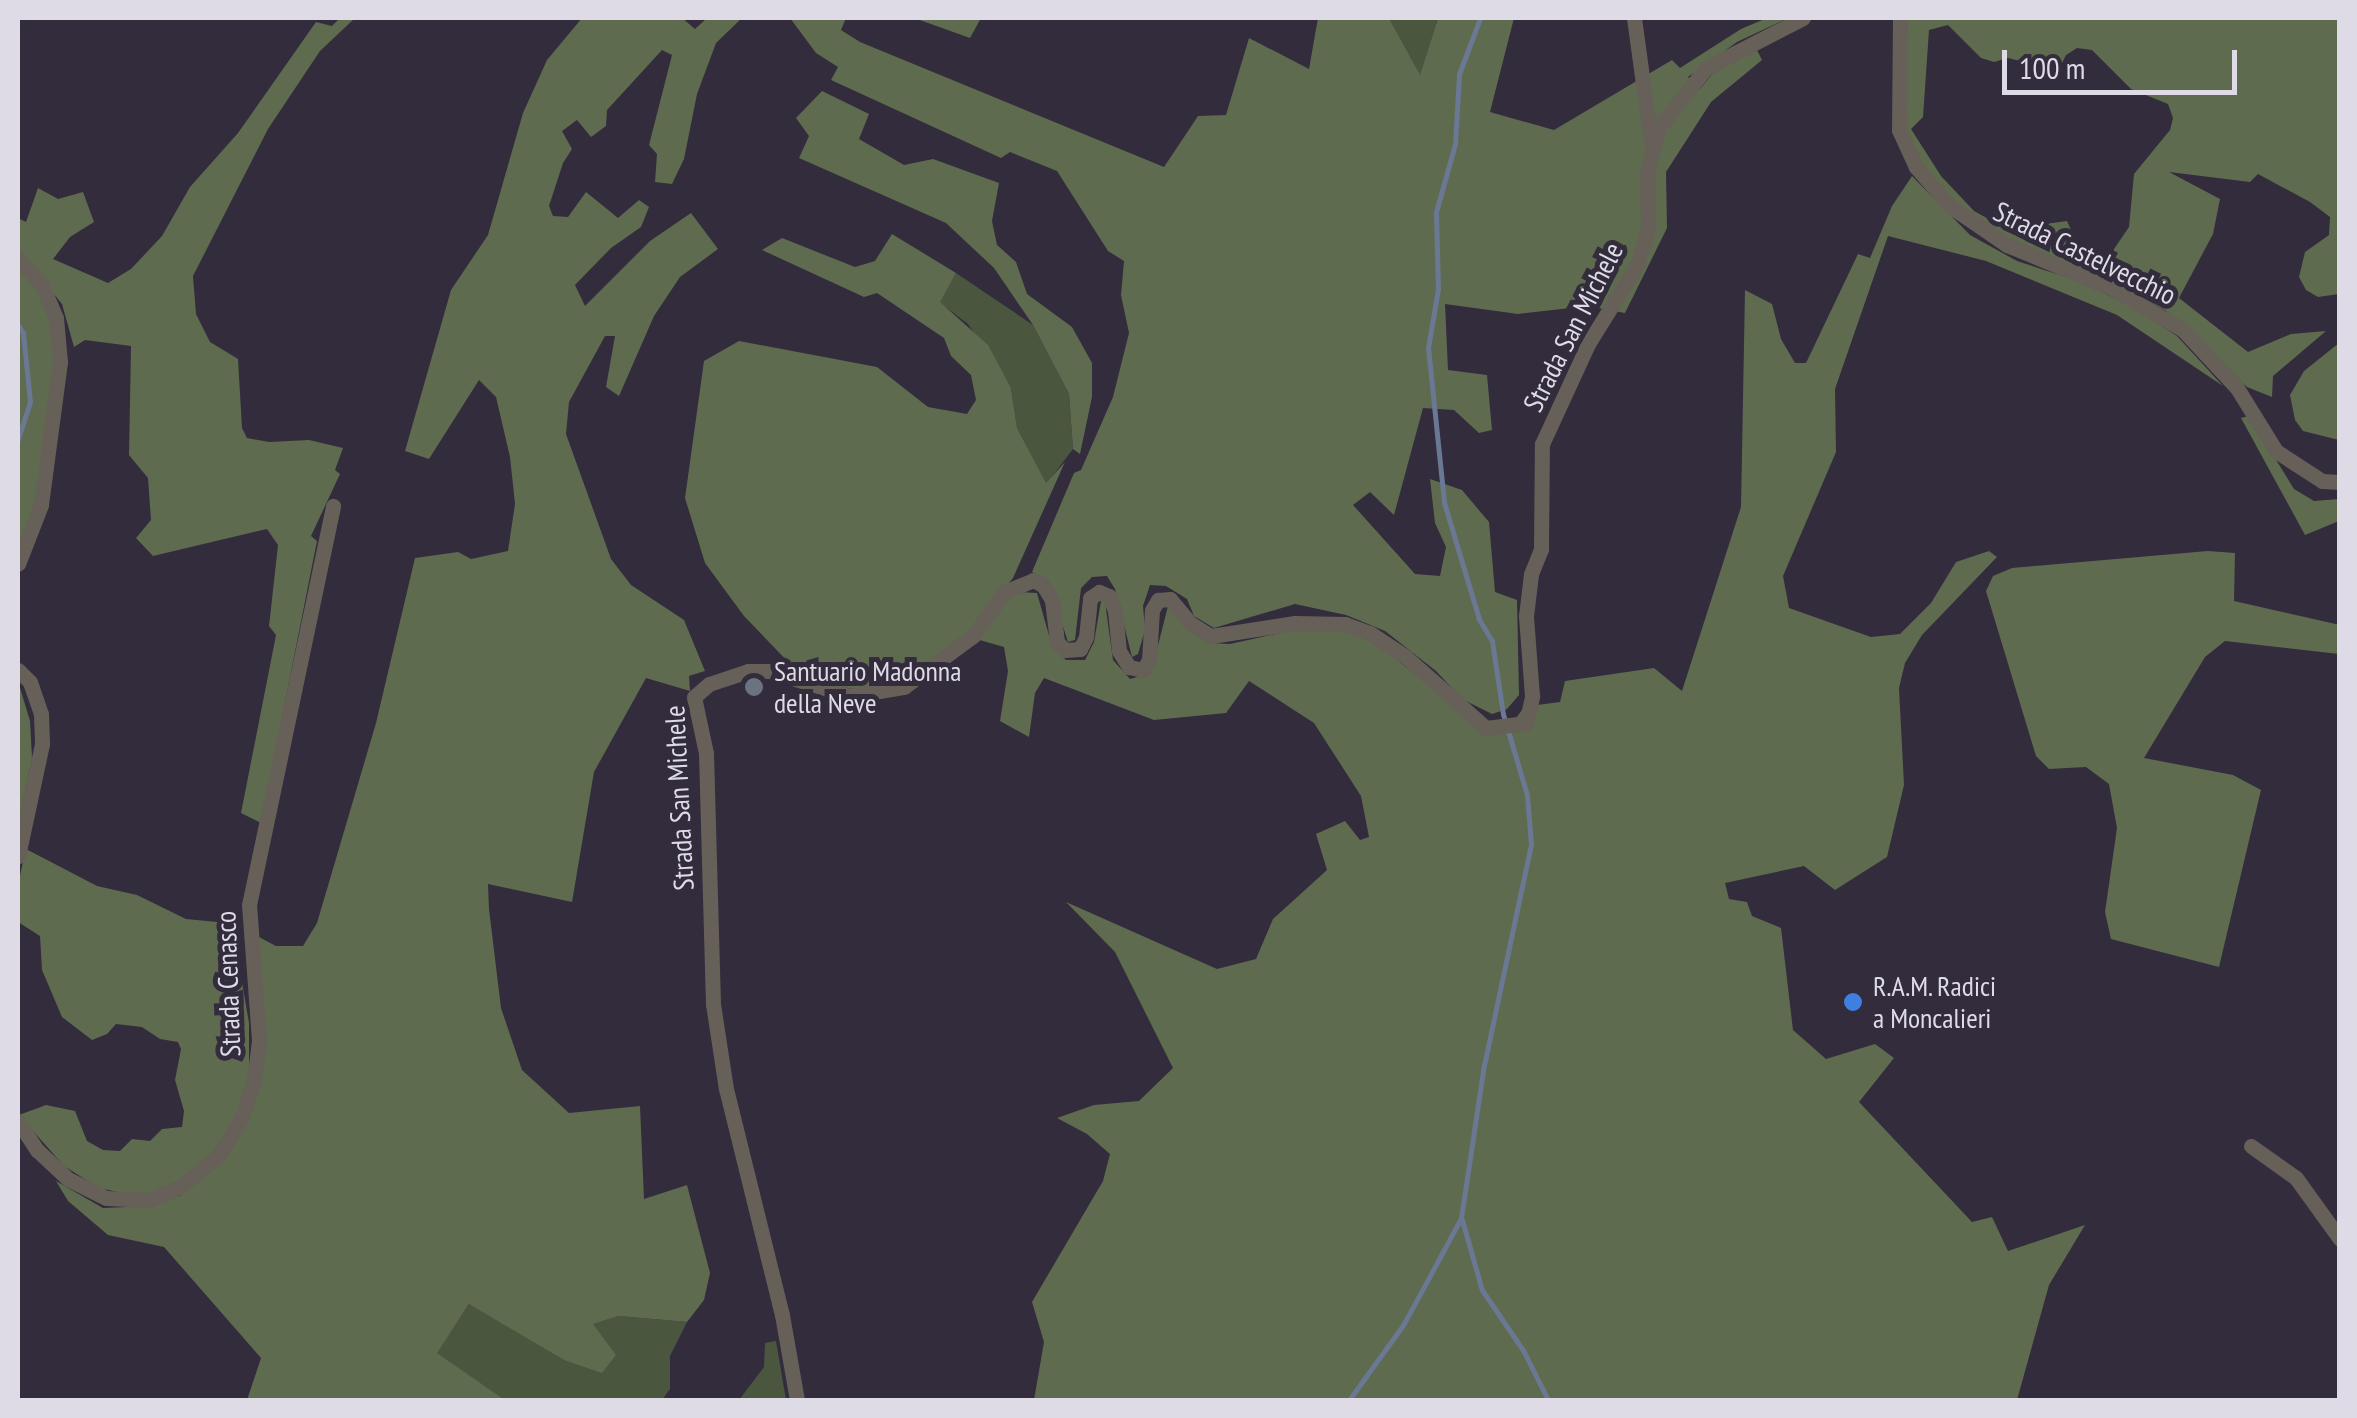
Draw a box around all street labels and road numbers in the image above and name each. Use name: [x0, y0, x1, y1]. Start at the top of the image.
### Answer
street label: Strada Castelvecchio: [1988, 194, 2182, 312]
street label: Strada San Michele: [1516, 237, 1630, 417]
street label: Strada San Michele: [657, 705, 701, 891]
street label: Strada Cenasco: [209, 910, 247, 1058]

